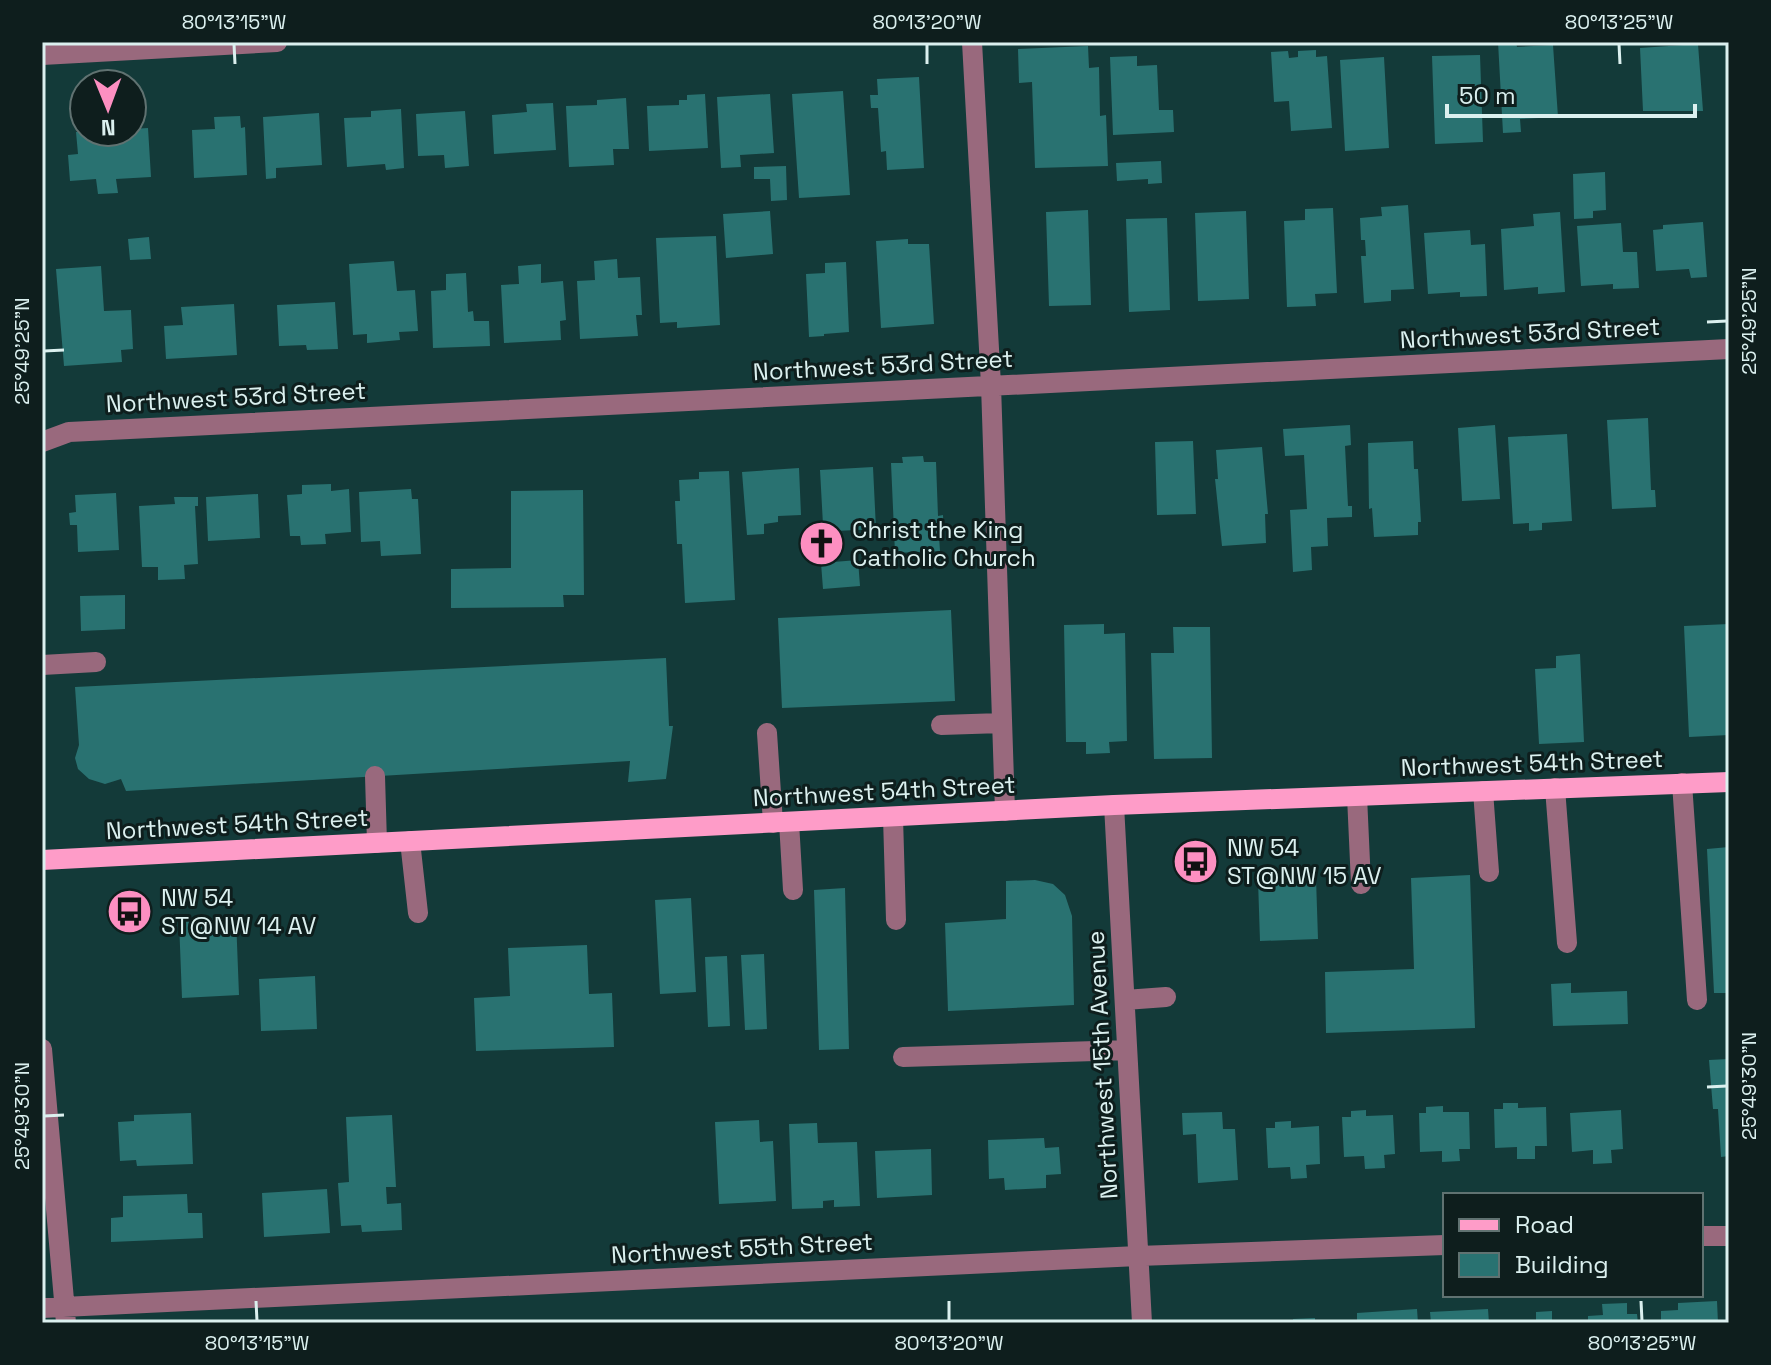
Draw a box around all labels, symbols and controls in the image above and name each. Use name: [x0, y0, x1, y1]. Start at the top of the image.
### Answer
text: 80°13'15"W: [182, 9, 286, 35]
text: 80°13'20"W: [872, 9, 982, 35]
text: 80°13'25"W: [1565, 9, 1673, 35]
north arrow: [68, 68, 148, 148]
scale bar: [1447, 68, 1695, 118]
text: 50 m: [1459, 80, 1516, 111]
text: N: [101, 114, 116, 142]
text: 25°49'25"N: [1736, 267, 1762, 375]
text: 25°49'25"N: [9, 297, 35, 405]
street label: Northwest 53rd Street: [1399, 311, 1661, 355]
street label: Northwest 53rd Street: [752, 343, 1014, 387]
street label: Northwest 53rd Street: [105, 375, 367, 419]
place label: Christ the King Catholic Church: [852, 514, 1036, 573]
church icon: Christ the King Catholic Church: [797, 519, 845, 567]
street label: Northwest 54th Street: [1400, 743, 1664, 783]
street label: Northwest 54th Street: [752, 769, 1016, 813]
street label: Northwest 54th Street: [105, 802, 369, 846]
place label: NW 54 ST@NW 15 AV: [1227, 832, 1382, 891]
bus stop icon: NW 54 ST@NW 15 AV: [1172, 837, 1220, 885]
place label: NW 54 ST@NW 14 AV: [161, 882, 316, 941]
bus stop icon: NW 54 ST@NW 14 AV: [106, 887, 154, 935]
street label: Northwest 15th Avenue: [1079, 930, 1125, 1200]
text: 25°49'30"N: [1736, 1032, 1762, 1140]
text: 25°49'30"N: [9, 1062, 35, 1170]
legend: [1443, 1193, 1703, 1297]
text: Road: [1515, 1209, 1574, 1240]
street label: Northwest 55th Street: [610, 1226, 874, 1270]
text: Building: [1515, 1249, 1609, 1280]
text: 80°13'15"W: [205, 1330, 309, 1356]
text: 80°13'20"W: [894, 1330, 1004, 1356]
text: 80°13'25"W: [1588, 1330, 1696, 1356]

